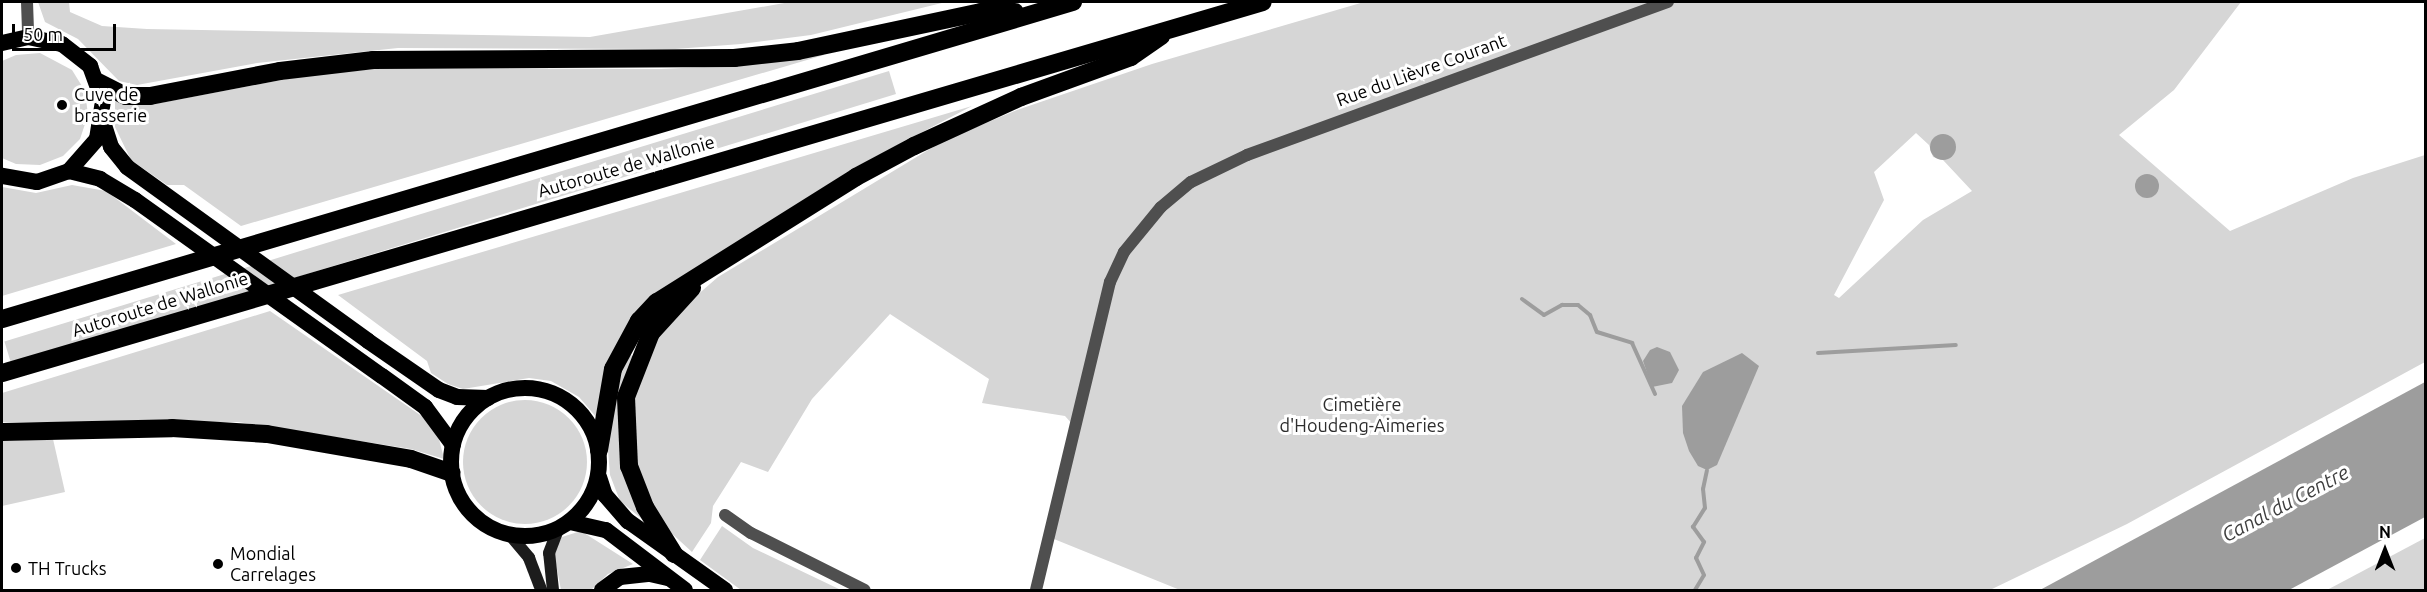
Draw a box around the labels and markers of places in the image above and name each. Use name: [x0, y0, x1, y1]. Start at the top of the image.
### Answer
place label: Cuve de brasserie: [74, 84, 147, 127]
marker: Cuve de brasserie: [55, 98, 69, 112]
place label: Mondial Carrelages: [230, 543, 316, 586]
place label: TH Trucks: [28, 557, 106, 579]
marker: Mondial Carrelages: [211, 557, 225, 571]
marker: TH Trucks: [9, 561, 23, 575]

